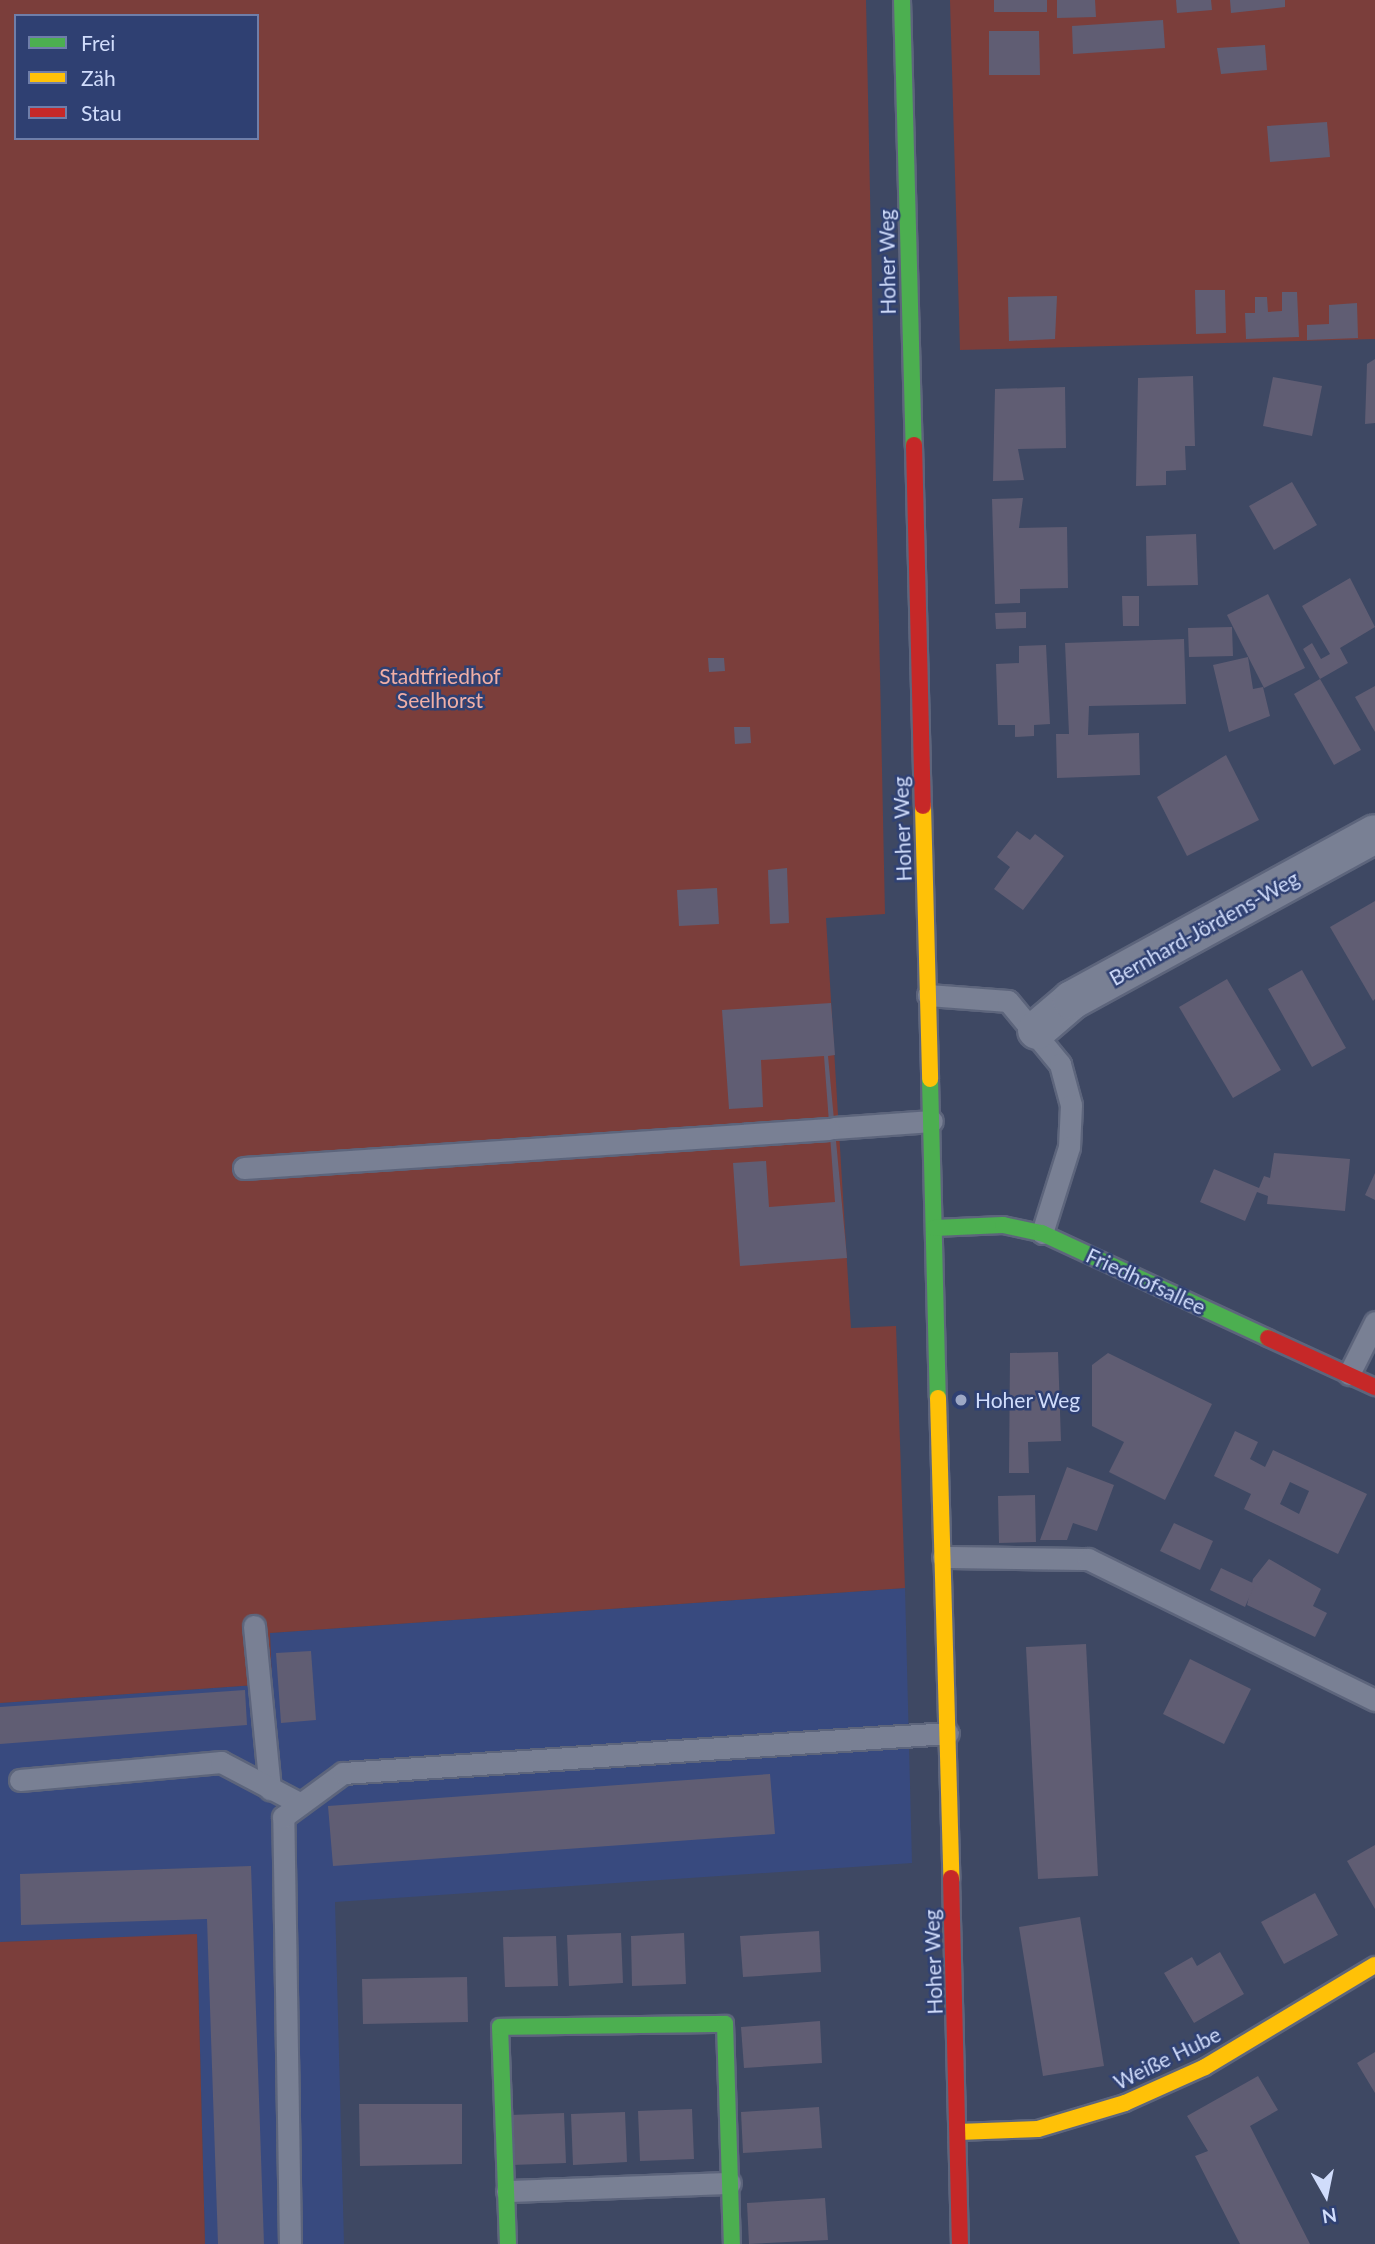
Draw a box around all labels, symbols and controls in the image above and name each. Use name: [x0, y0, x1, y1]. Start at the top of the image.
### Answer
legend: [14, 14, 259, 140]
text: Frei: [81, 30, 115, 55]
text: Zäh: [81, 65, 116, 90]
text: Stau: [81, 100, 122, 125]
street label: Hoher Weg: [873, 209, 901, 315]
park label: Stadtfriedhof Seelhorst: [379, 663, 501, 713]
street label: Hoher Weg: [888, 776, 916, 882]
street label: Bernhard-Jördens-Weg: [1105, 865, 1303, 991]
street label: Friedhofsallee: [1082, 1242, 1210, 1320]
place label: Hoher Weg: [975, 1387, 1081, 1413]
marker: Hoher Weg: [953, 1392, 969, 1408]
street label: Hoher Weg: [919, 1909, 947, 2015]
street label: Weiße Hube: [1109, 2021, 1225, 2095]
north arrow: [1291, 2160, 1361, 2230]
text: N: [1320, 2204, 1338, 2229]

